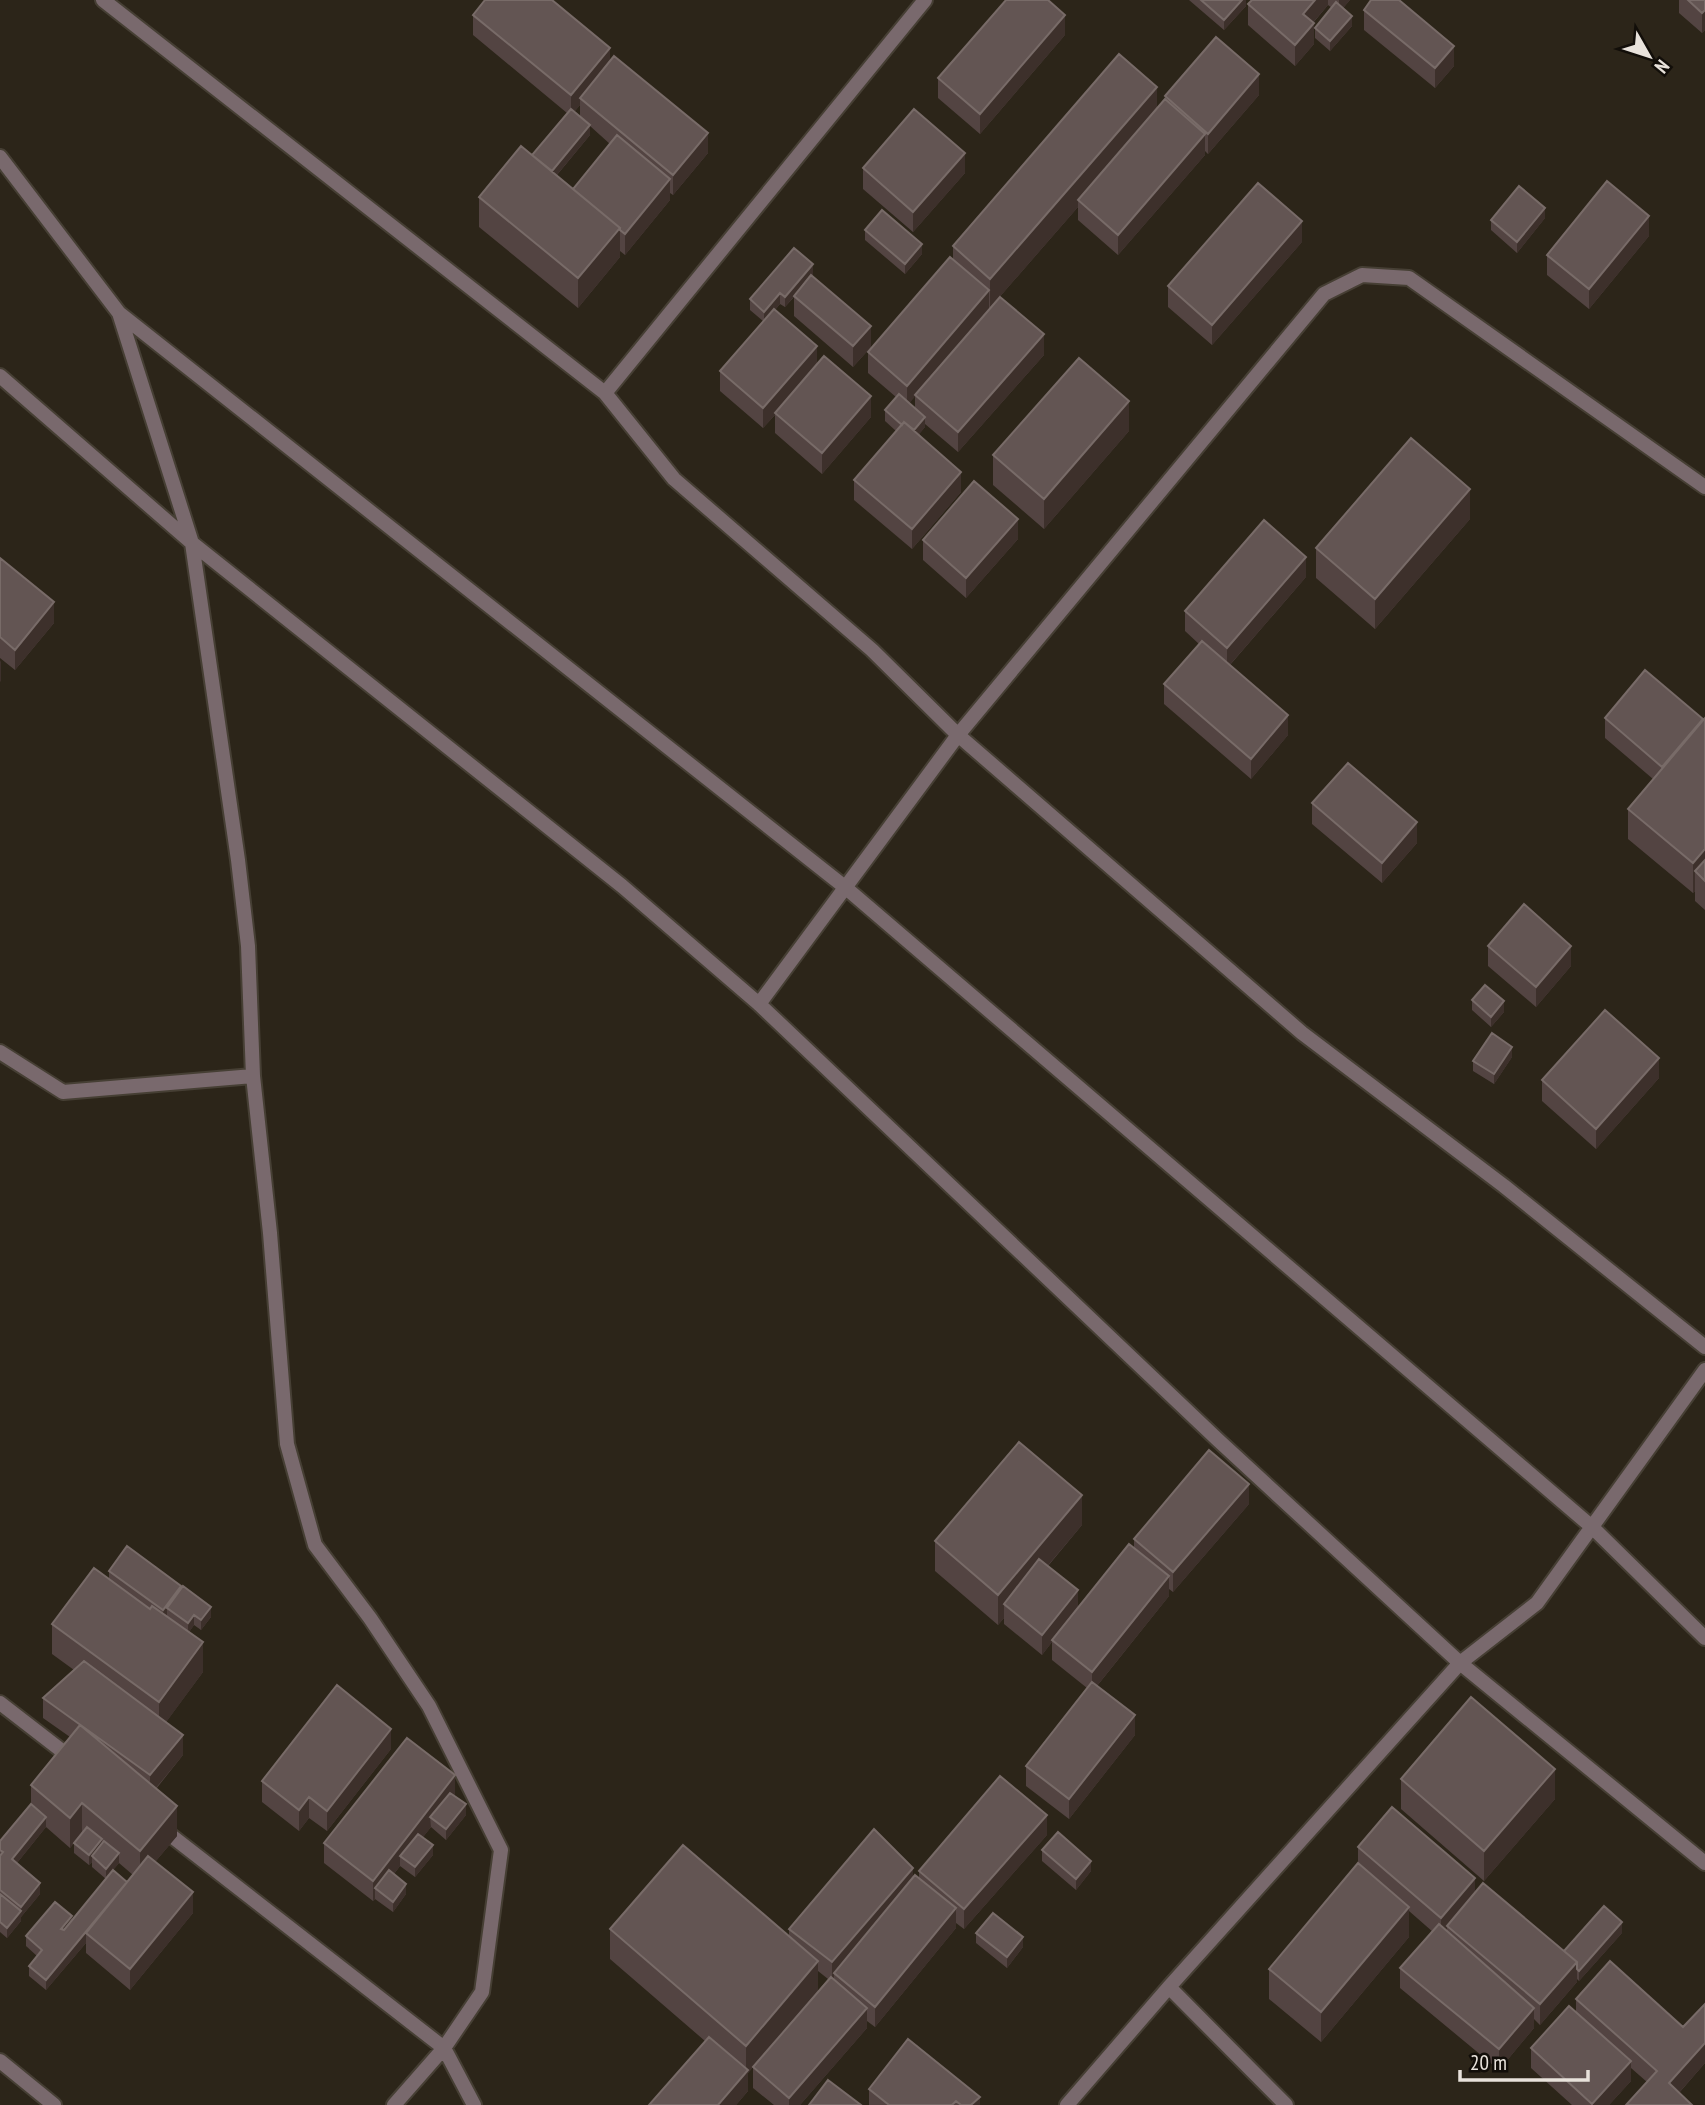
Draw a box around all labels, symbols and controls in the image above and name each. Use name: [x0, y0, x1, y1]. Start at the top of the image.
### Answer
north arrow: [1614, 21, 1684, 91]
text: N: [1650, 55, 1675, 78]
scale bar: [1460, 2038, 1588, 2082]
text: 20 m: [1470, 2049, 1507, 2076]

